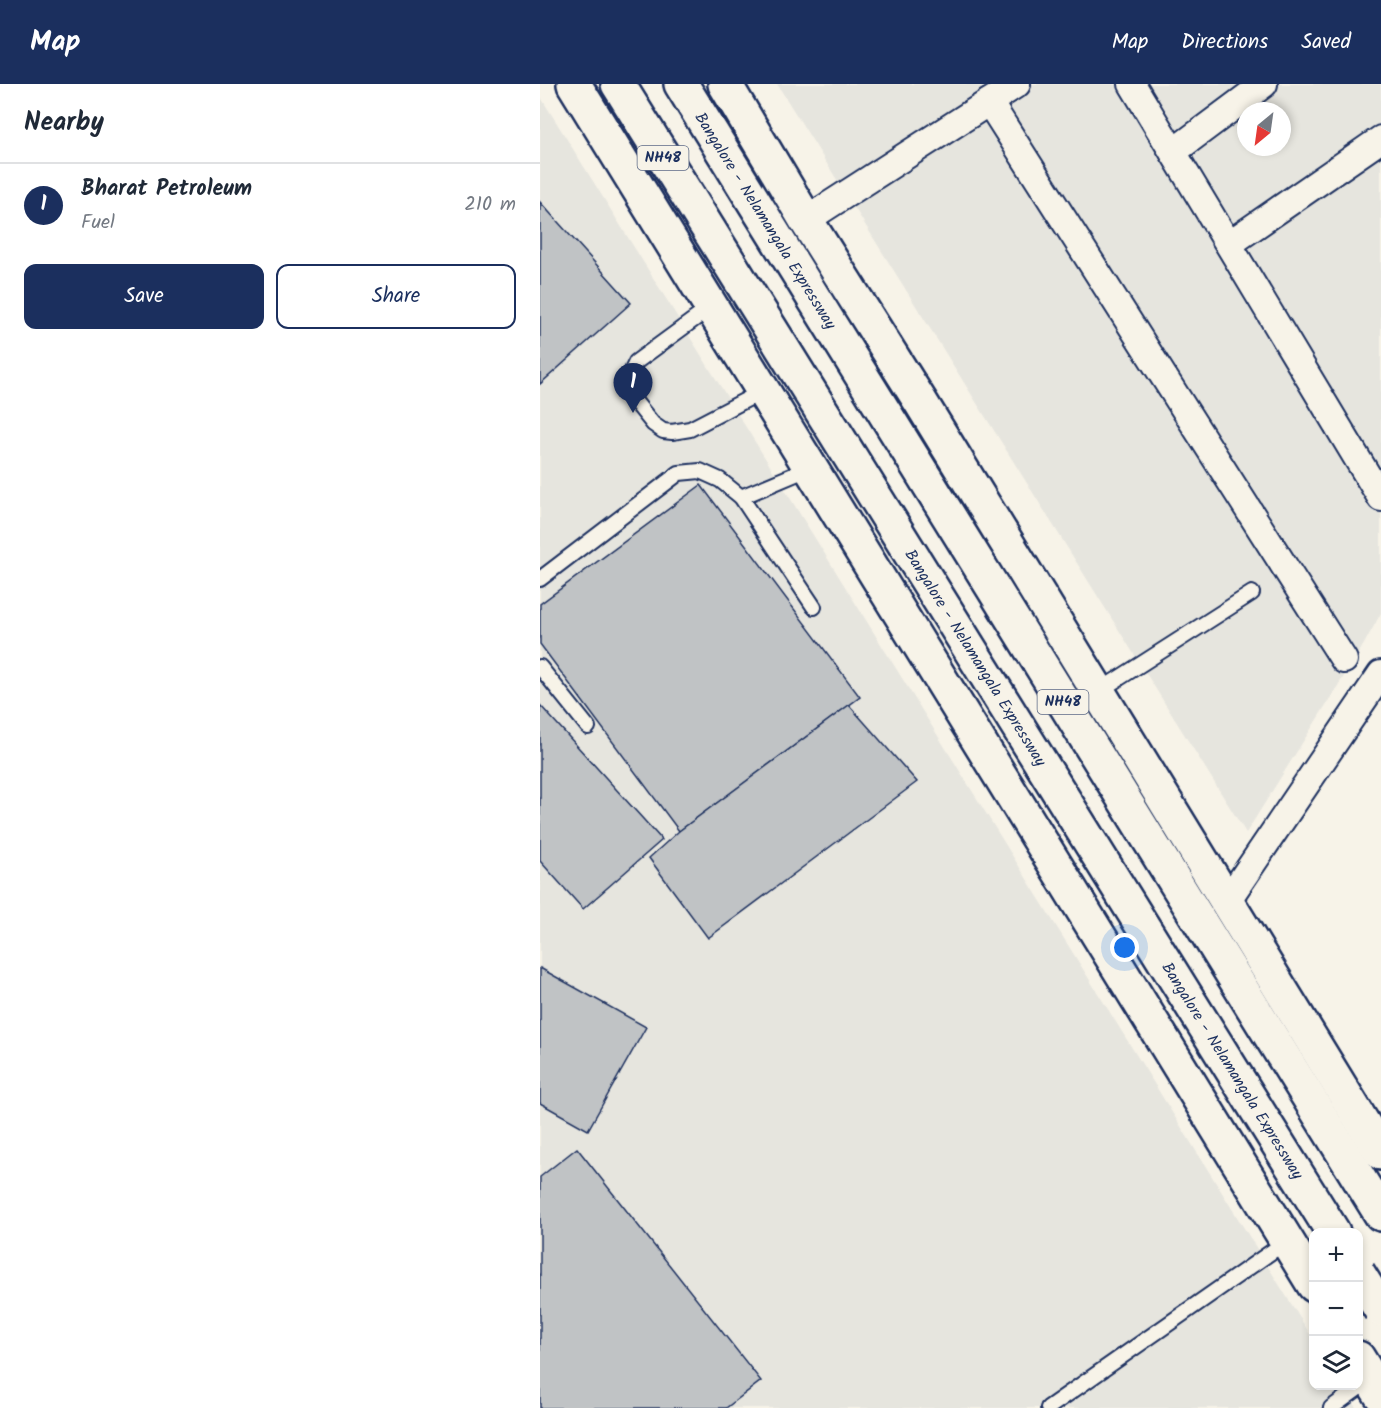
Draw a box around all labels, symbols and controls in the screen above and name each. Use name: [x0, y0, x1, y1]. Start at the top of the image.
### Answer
text: Map: [30, 20, 81, 65]
text: Map: [1112, 26, 1148, 59]
text: Directions: [1181, 26, 1268, 59]
text: Saved: [1301, 26, 1351, 59]
text: Nearby: [24, 102, 104, 144]
north arrow: [1237, 102, 1291, 156]
street label: Bangalore - Nelamangala Expressway: [688, 107, 843, 335]
road number: NH48: [638, 146, 688, 170]
text: Bharat Petroleum: [81, 172, 252, 207]
text: 1: [40, 189, 47, 221]
text: 210 m: [464, 189, 516, 221]
text: Fuel: [81, 207, 115, 239]
button: Save: [24, 264, 264, 329]
button: Share: [276, 264, 516, 329]
pin: 1: [614, 364, 652, 413]
street label: Bangalore - Nelamangala Expressway: [898, 544, 1053, 772]
road number: NH48: [1038, 690, 1088, 714]
your location: [1110, 933, 1139, 962]
street label: Bangalore - Nelamangala Expressway: [1155, 957, 1310, 1185]
map controls: [1309, 1228, 1363, 1390]
button: +: [1309, 1228, 1363, 1282]
button: −: [1309, 1282, 1363, 1336]
button: layers: [1309, 1336, 1363, 1390]

